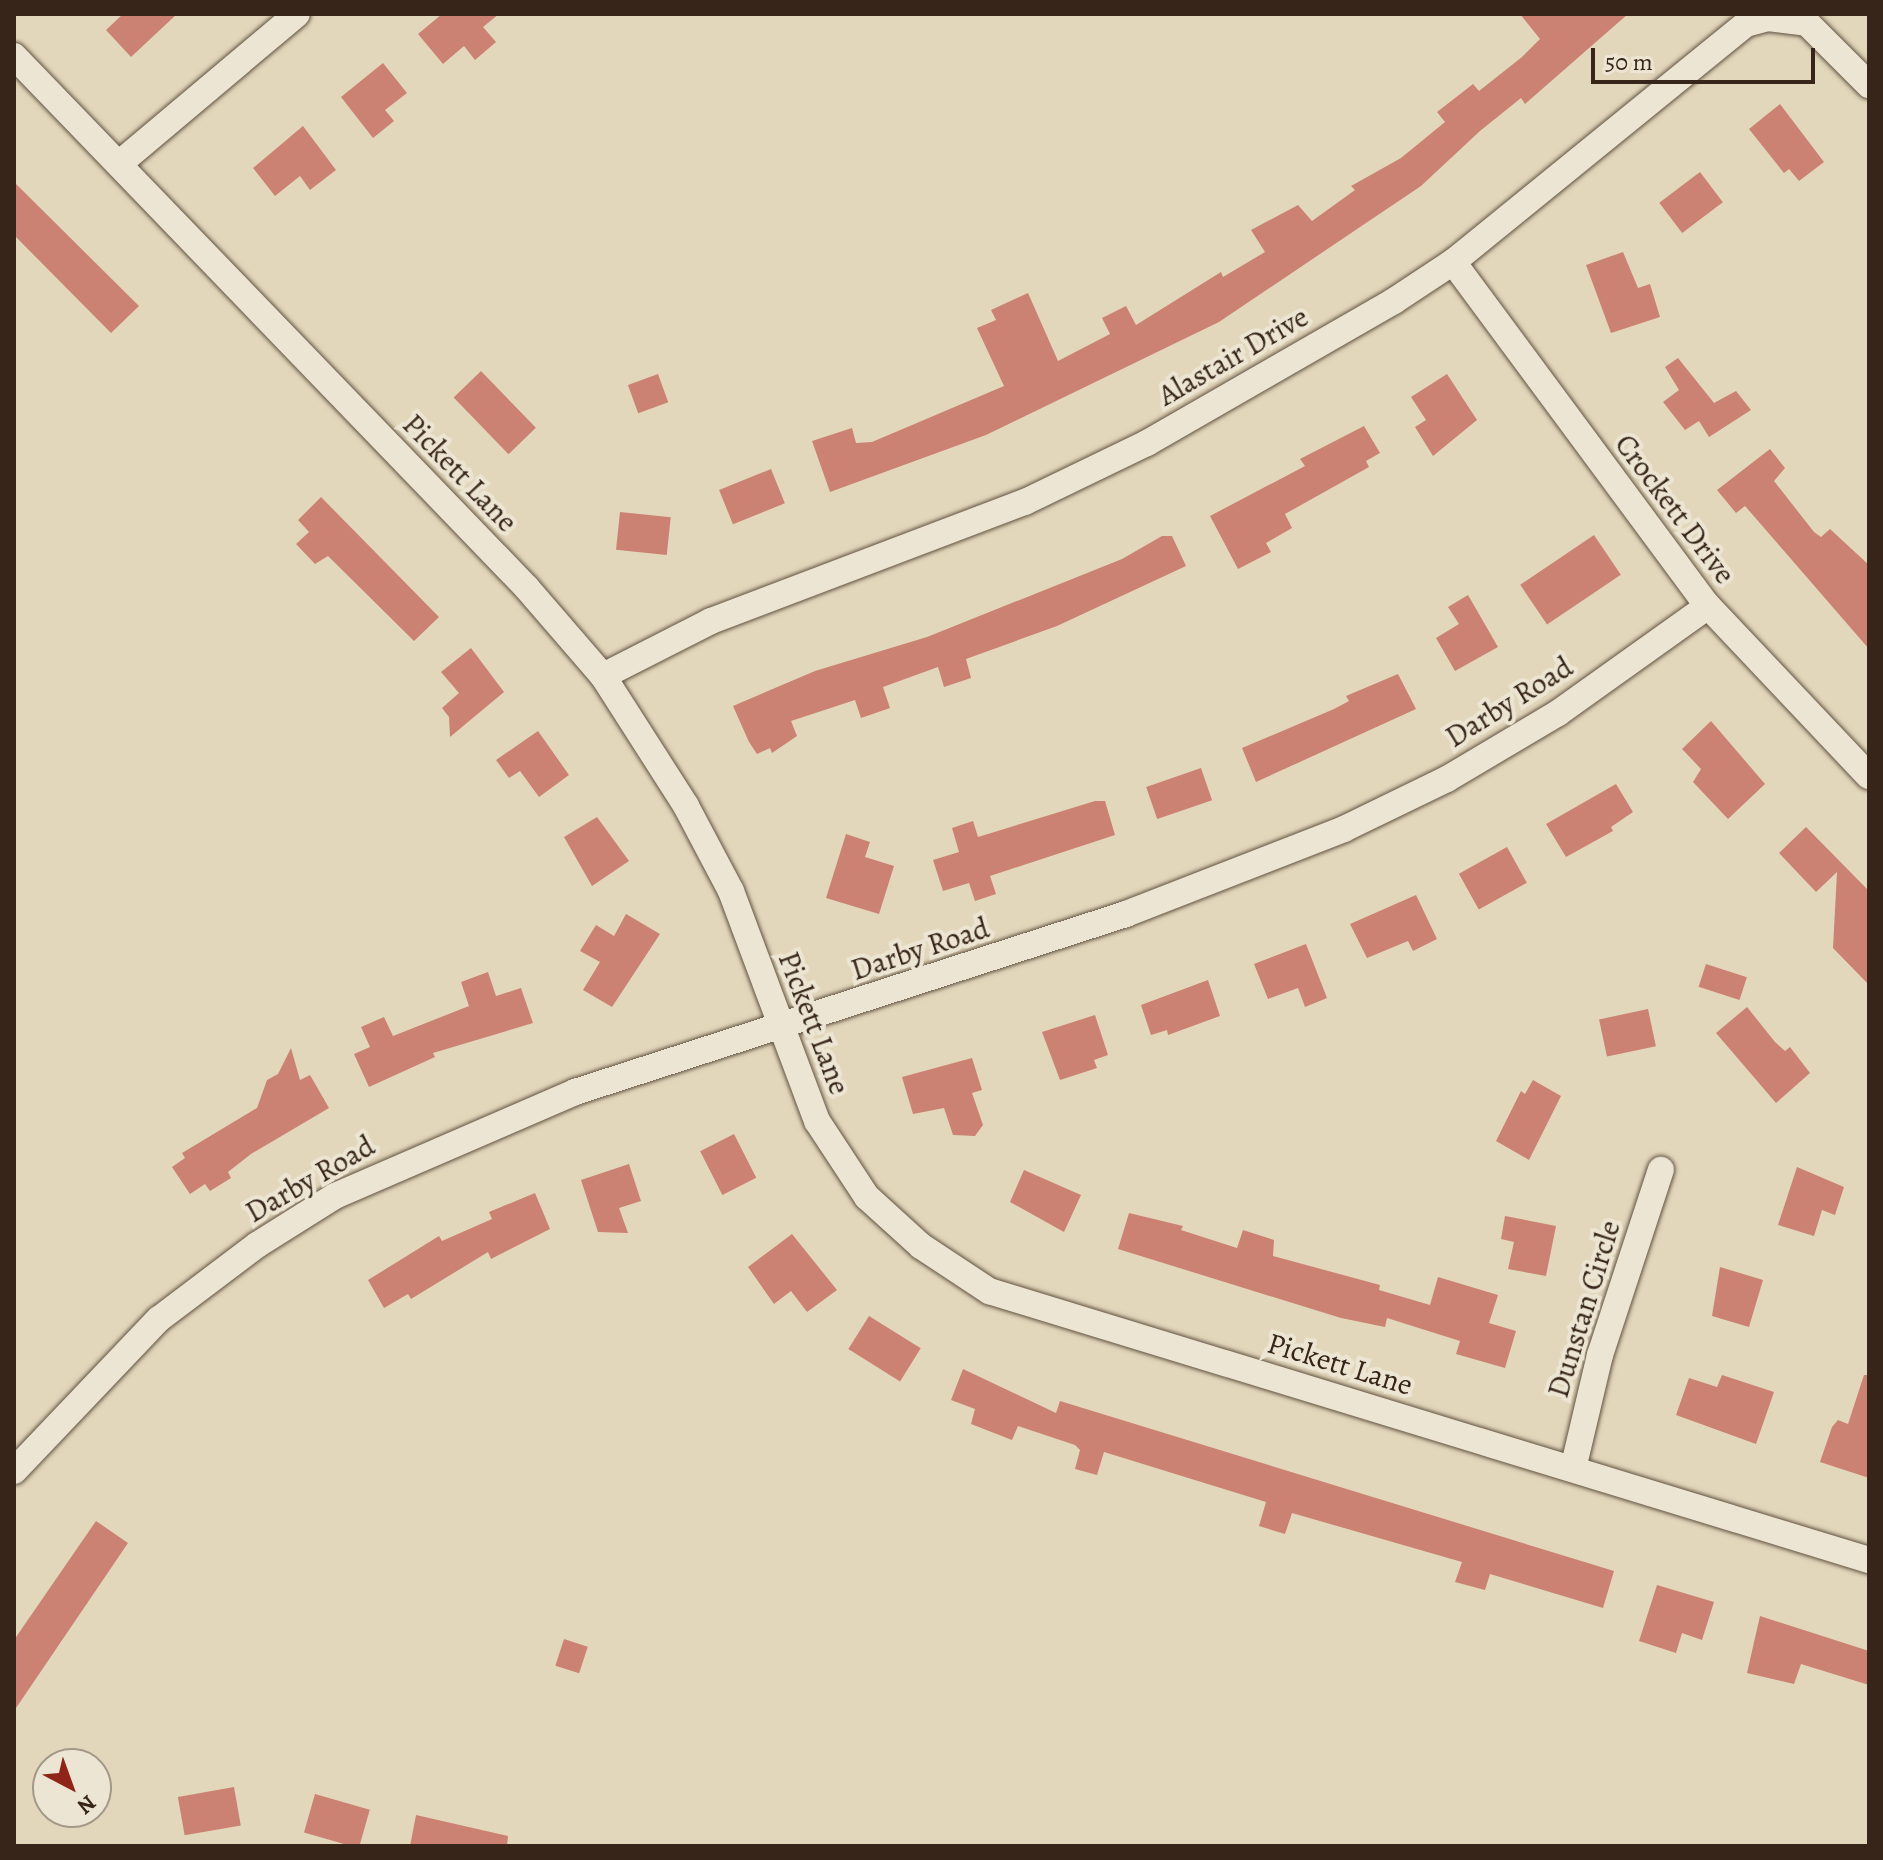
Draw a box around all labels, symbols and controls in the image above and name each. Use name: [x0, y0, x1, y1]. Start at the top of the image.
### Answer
scale bar: [1595, 32, 1819, 82]
text: 50 m: [1605, 46, 1653, 78]
street label: Alastair Drive: [1152, 299, 1314, 413]
street label: Pickett Lane: [395, 407, 525, 539]
street label: Crockett Drive: [1607, 427, 1743, 591]
street label: Darby Road: [1439, 649, 1579, 755]
street label: Darby Road: [846, 910, 994, 988]
street label: Pickett Lane: [770, 947, 858, 1099]
street label: Darby Road: [239, 1128, 381, 1230]
street label: Dunstan Circle: [1540, 1216, 1628, 1402]
street label: Pickett Lane: [1263, 1325, 1417, 1403]
north arrow: [32, 1748, 112, 1828]
text: N: [71, 1788, 102, 1821]

